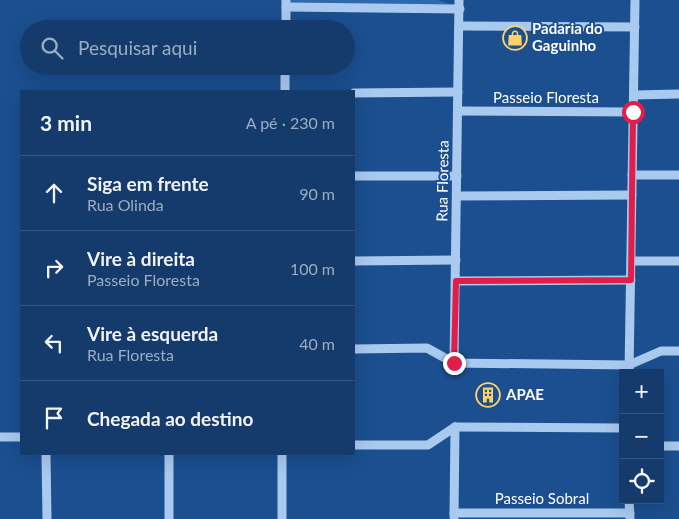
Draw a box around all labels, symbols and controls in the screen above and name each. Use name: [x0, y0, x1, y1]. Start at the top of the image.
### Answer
place label: Padaria do Gaguinho: [532, 19, 603, 54]
search box: [20, 20, 355, 75]
shop icon: Padaria do Gaguinho: [502, 25, 528, 51]
icon: search: [38, 34, 66, 62]
text: Pesquisar aqui: [78, 36, 197, 59]
street label: Passeio Floresta: [493, 88, 599, 106]
route start: [622, 101, 645, 124]
text: 3 min: [40, 110, 92, 135]
text: A pé · 230 m: [246, 113, 335, 132]
street label: Rua Floresta: [432, 140, 452, 222]
text: Siga em frente: [87, 172, 209, 195]
icon: ahead: [40, 179, 68, 207]
text: 90 m: [299, 184, 335, 203]
text: Rua Olinda: [87, 195, 164, 214]
text: Vire à direita: [87, 247, 195, 270]
icon: right: [40, 254, 68, 282]
text: 100 m: [290, 259, 335, 278]
text: Passeio Floresta: [87, 270, 200, 289]
text: Vire à esquerda: [87, 322, 218, 345]
icon: left: [40, 329, 68, 357]
text: 40 m: [299, 334, 335, 353]
text: Rua Floresta: [87, 345, 174, 364]
route end: [443, 352, 466, 375]
map controls: [619, 369, 664, 504]
button: +: [619, 369, 664, 414]
building icon: APAE: [475, 382, 501, 408]
place label: APAE: [505, 385, 544, 403]
icon: arrive: [40, 404, 68, 432]
text: Chegada ao destino: [87, 407, 253, 430]
button: −: [619, 414, 664, 459]
button: locate: [619, 459, 664, 504]
street label: Passeio Sobral: [495, 489, 589, 507]

